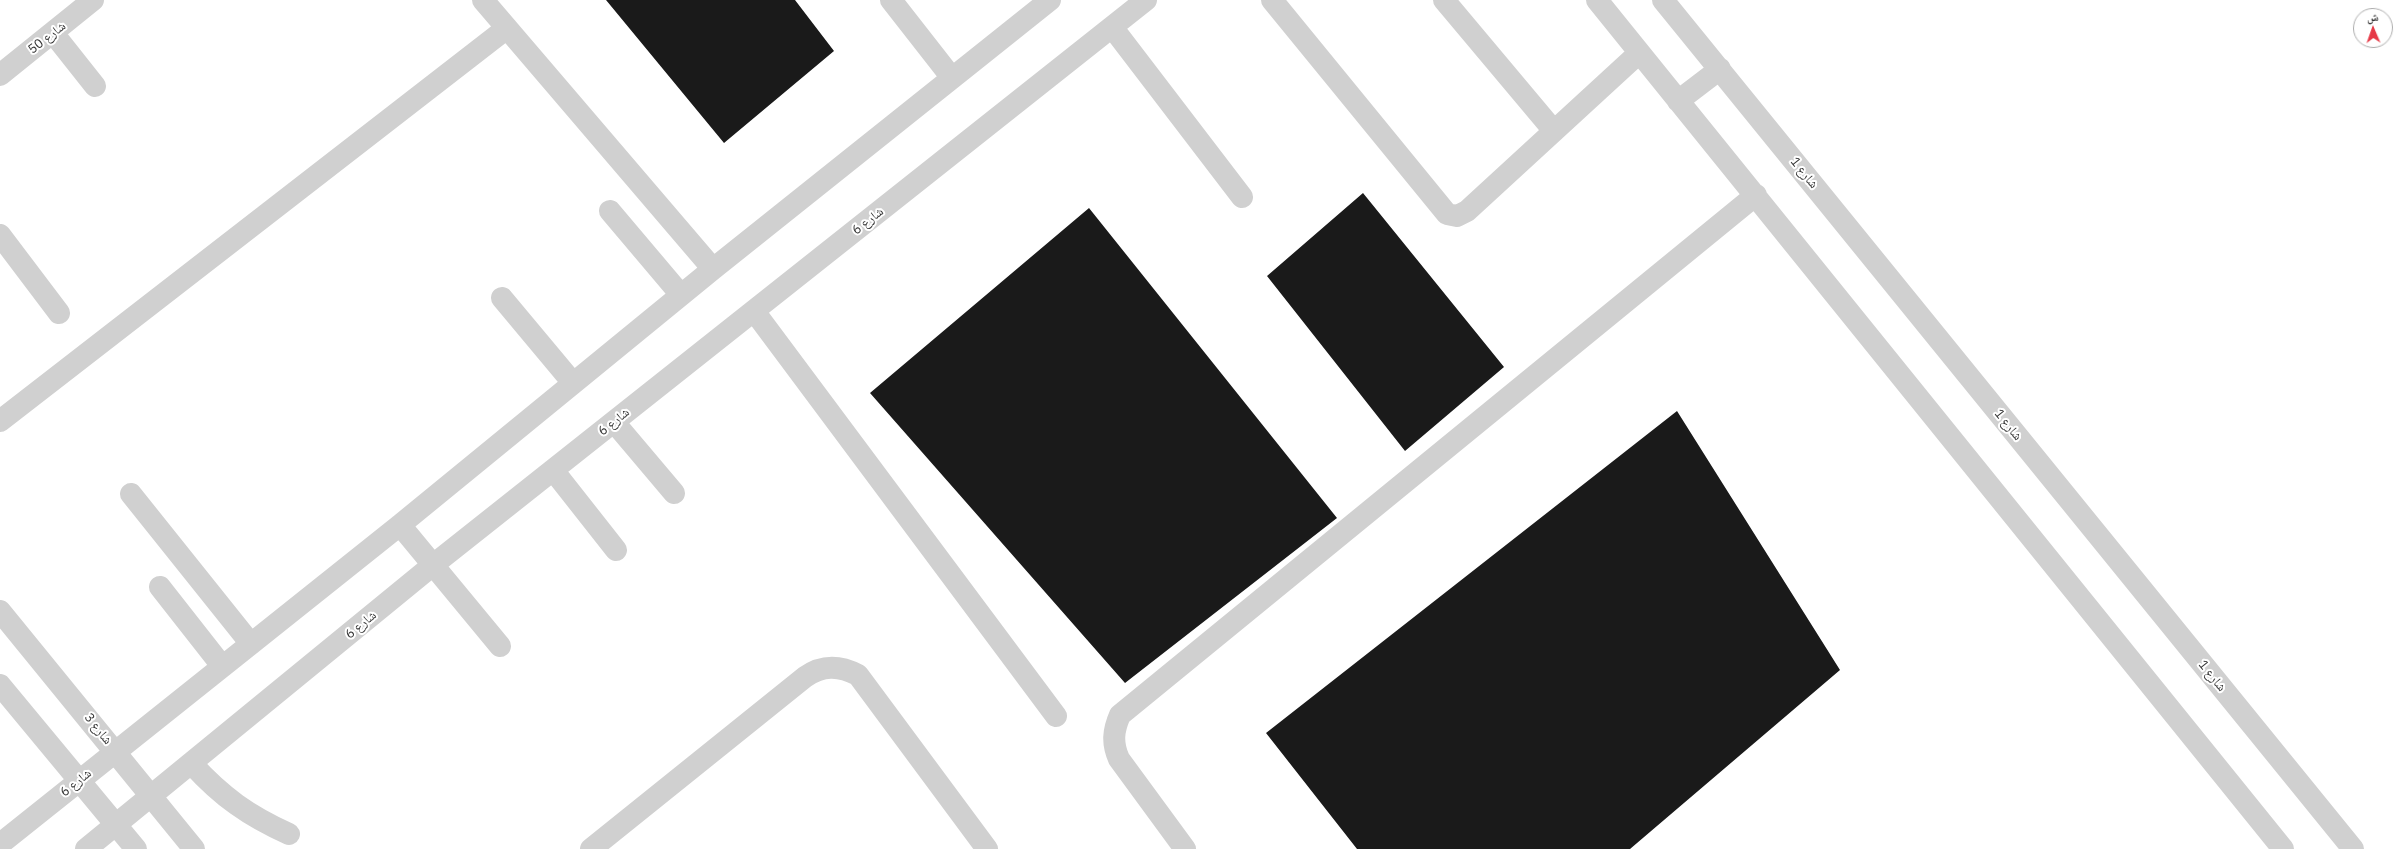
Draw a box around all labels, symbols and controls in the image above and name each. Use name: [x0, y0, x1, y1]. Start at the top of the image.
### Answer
north arrow: [2353, 8, 2393, 48]
text: ش: [2367, 10, 2379, 24]
street label: شارع 50: [25, 18, 69, 58]
street label: شارع 1: [1787, 154, 1821, 192]
street label: شارع 6: [849, 204, 887, 238]
street label: شارع 6: [595, 405, 633, 439]
street label: شارع 1: [1991, 406, 2025, 444]
street label: شارع 6: [342, 608, 380, 642]
street label: شارع 1: [2195, 657, 2229, 695]
street label: شارع 3: [81, 710, 115, 748]
street label: شارع 6: [57, 766, 95, 800]

